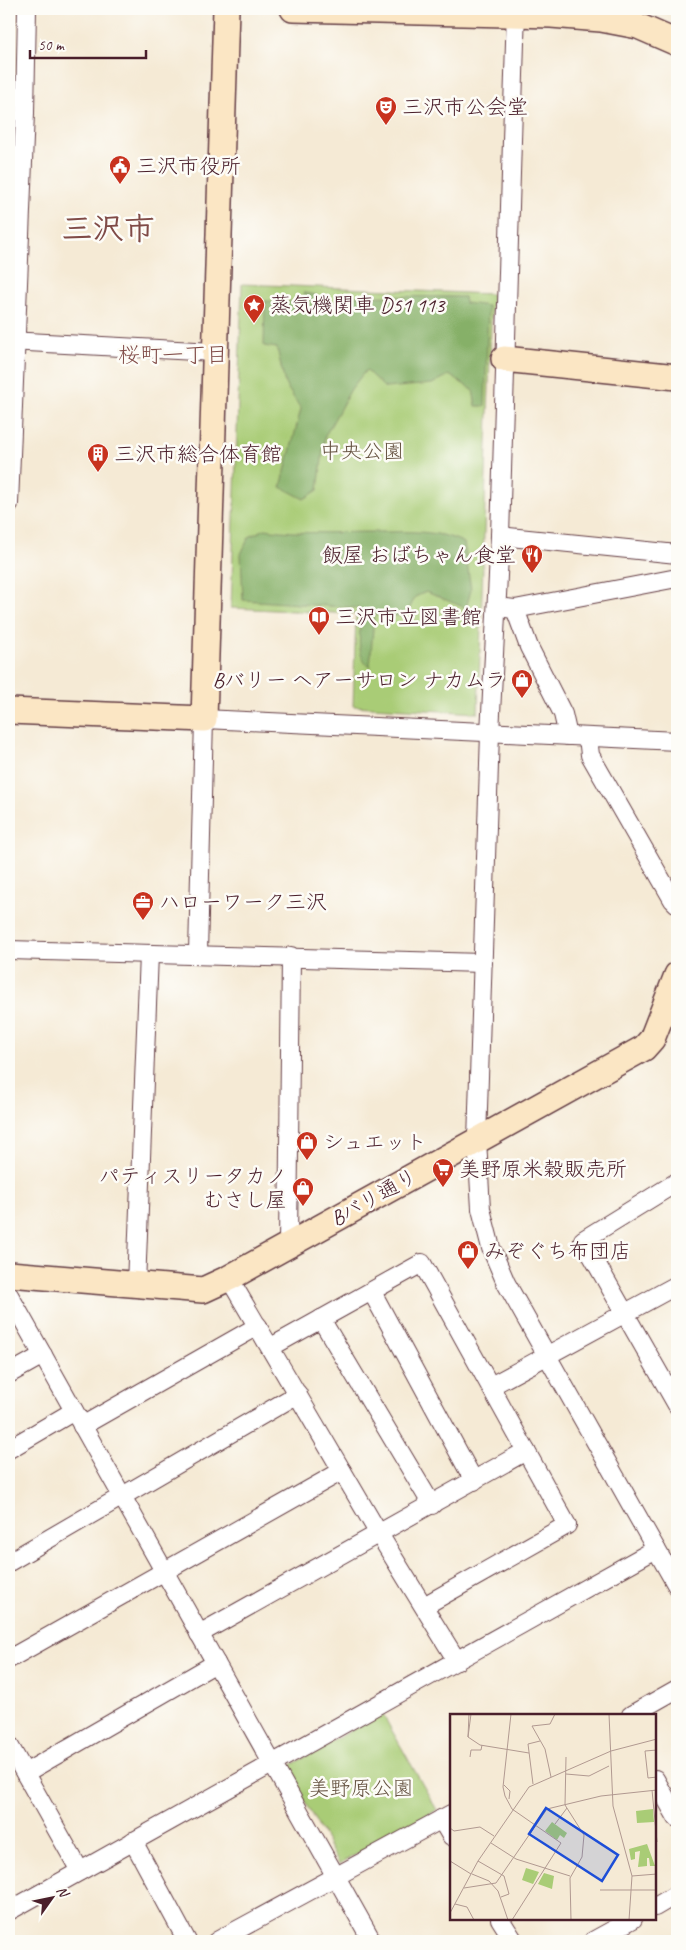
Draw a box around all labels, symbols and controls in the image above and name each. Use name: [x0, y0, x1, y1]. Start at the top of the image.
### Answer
scale bar: [30, 28, 146, 60]
text: 50 m: [38, 36, 65, 55]
place label: 三沢市公会堂: [402, 94, 528, 120]
theatre icon: 三沢市公会堂: [374, 95, 398, 126]
place label: 三沢市役所: [136, 153, 241, 179]
public building icon: 三沢市役所: [108, 154, 132, 185]
district label: 三沢市: [62, 209, 155, 248]
place label: 蒸気機関車 D51 113: [270, 292, 446, 318]
place icon: 蒸気機関車 D51 113: [242, 293, 266, 324]
district label: 桜町一丁目: [118, 341, 228, 369]
park label: 中央公園: [320, 438, 404, 464]
place label: 三沢市総合体育館: [114, 441, 282, 467]
building icon: 三沢市総合体育館: [86, 442, 110, 473]
place label: 飯屋 おばちゃん食堂: [322, 542, 516, 568]
restaurant icon: 飯屋 おばちゃん食堂: [520, 543, 544, 574]
place label: 三沢市立図書館: [335, 604, 482, 630]
library icon: 三沢市立図書館: [307, 605, 331, 636]
place label: Bバリー ヘアーサロン ナカムラ: [213, 667, 506, 693]
shop icon: Bバリー ヘアーサロン ナカムラ: [510, 668, 534, 699]
place label: ハローワーク三沢: [159, 889, 327, 915]
office icon: ハローワーク三沢: [131, 890, 155, 921]
place label: シュエット: [323, 1129, 427, 1155]
shop icon: シュエット: [295, 1130, 319, 1161]
place label: 美野原米穀販売所: [459, 1156, 627, 1182]
supermarket icon: 美野原米穀販売所: [431, 1157, 455, 1188]
place label: パティスリータカノ むさし屋: [98, 1163, 287, 1213]
street label: Bバリ通り: [326, 1163, 422, 1231]
shop icon: パティスリータカノ むさし屋: [291, 1176, 315, 1207]
place label: みぞぐち布団店: [484, 1238, 631, 1264]
shop icon: みぞぐち布団店: [456, 1239, 480, 1270]
inset map: [450, 1714, 656, 1920]
park label: 美野原公園: [309, 1775, 414, 1801]
north arrow: [28, 1872, 78, 1922]
text: N: [53, 1883, 73, 1901]

